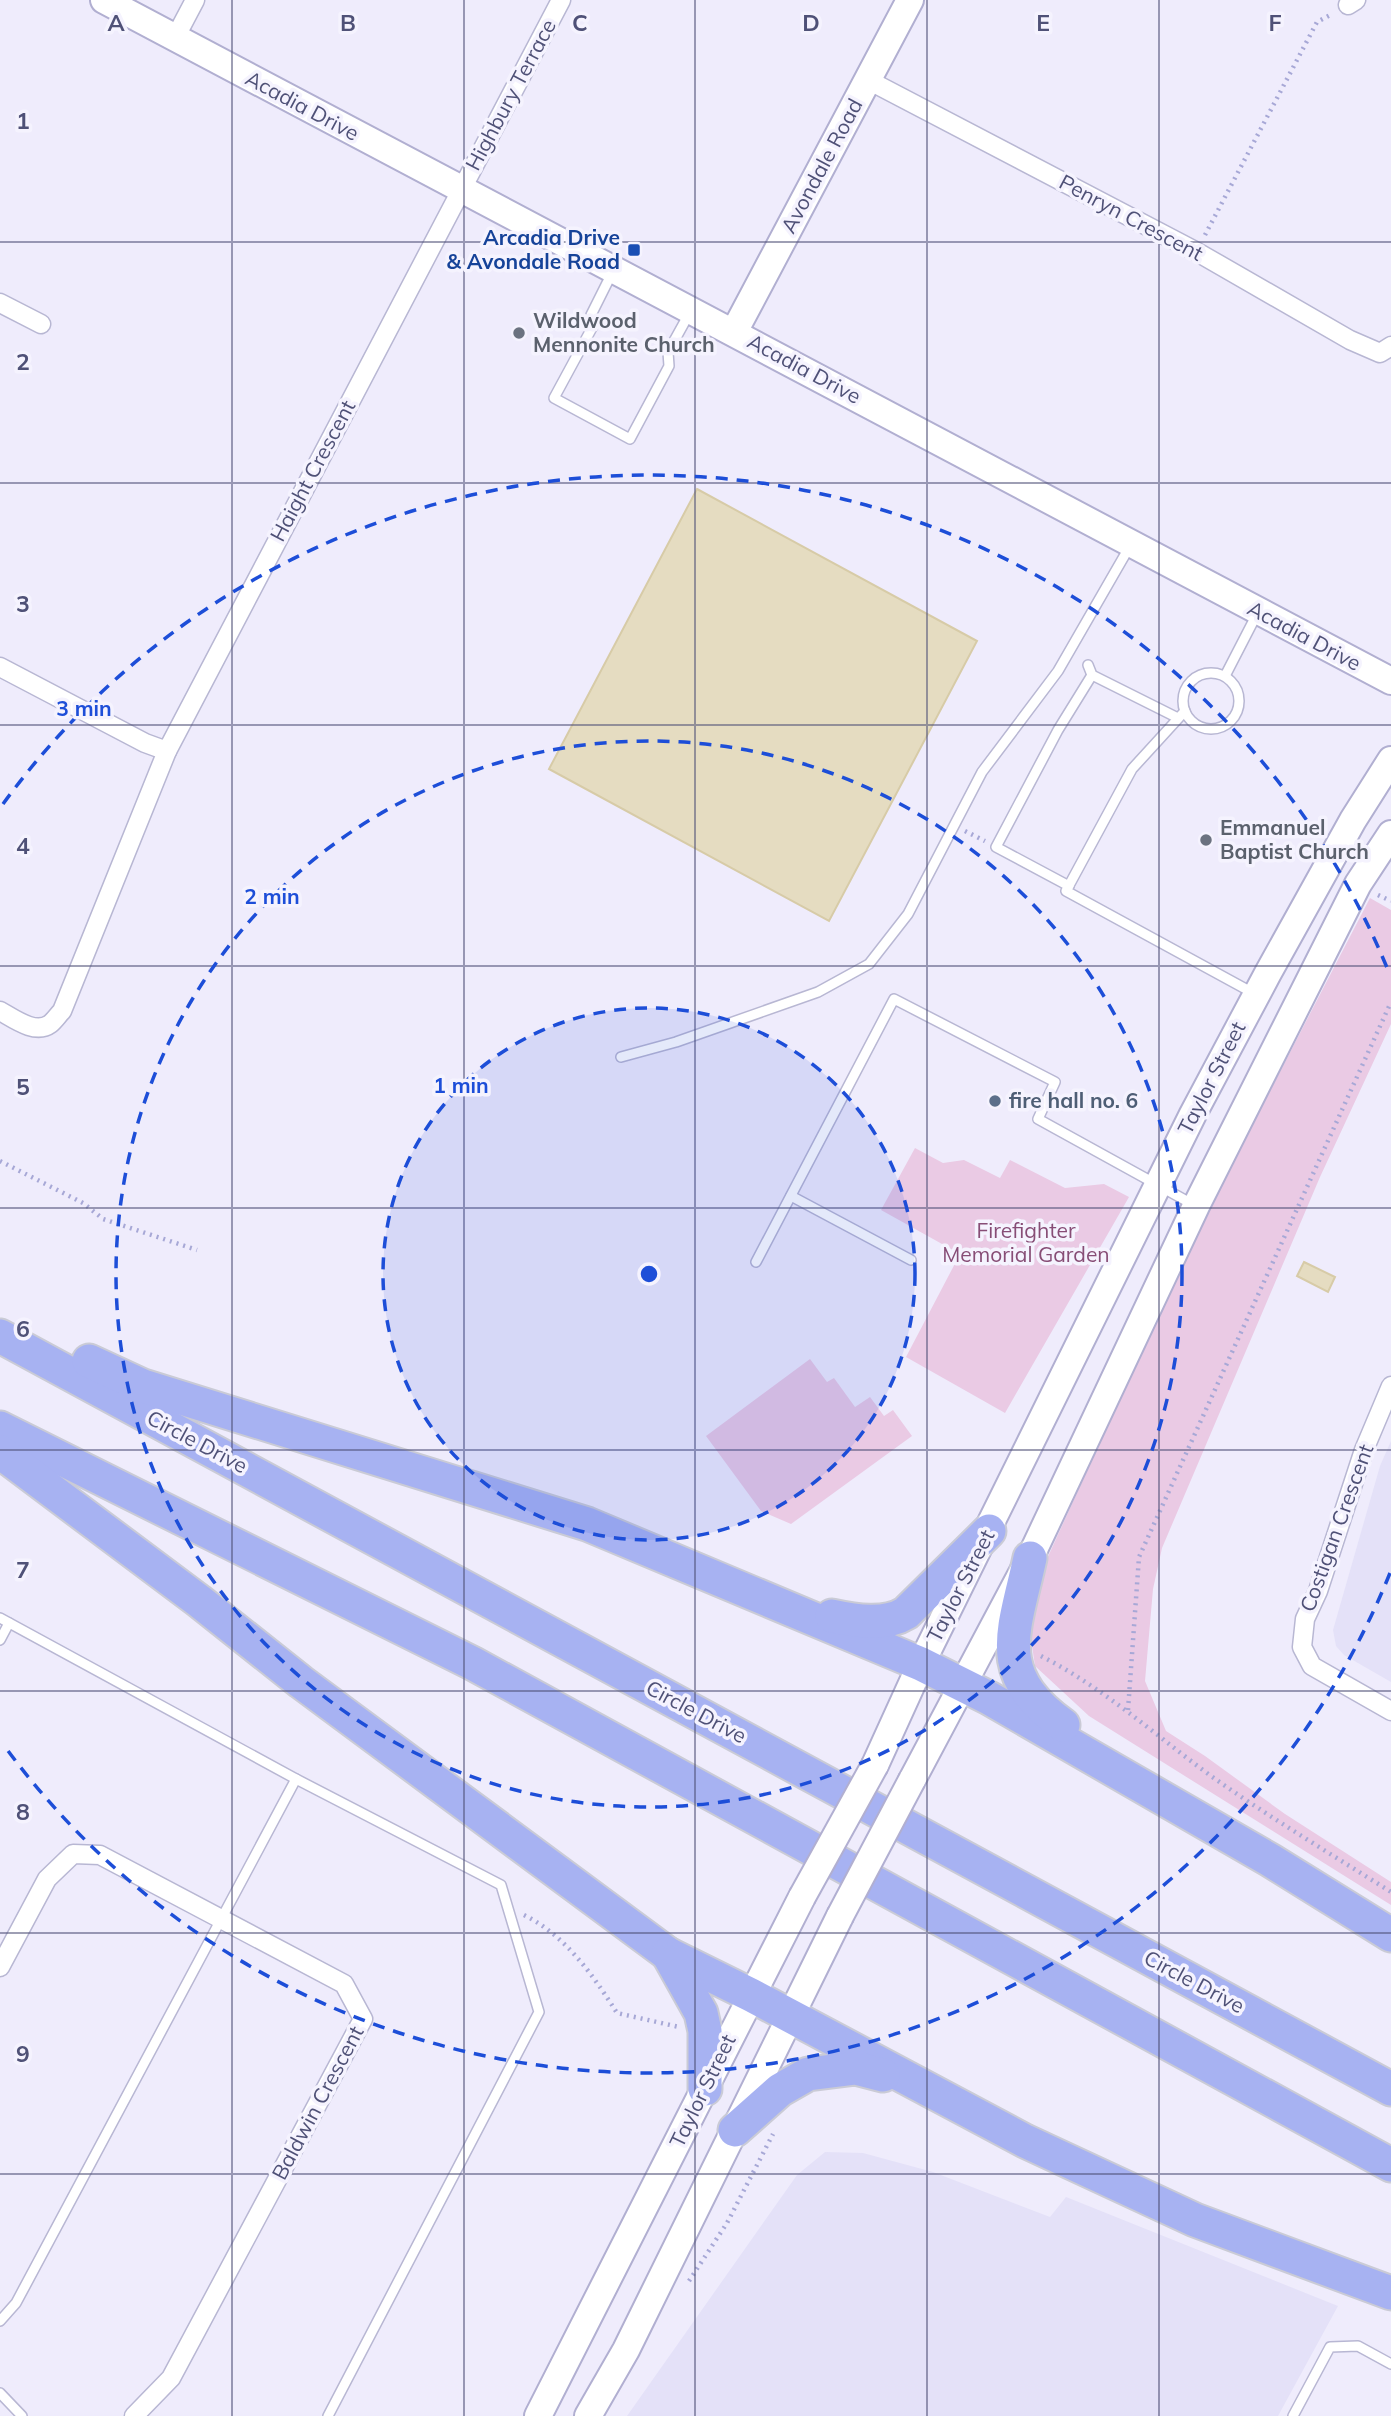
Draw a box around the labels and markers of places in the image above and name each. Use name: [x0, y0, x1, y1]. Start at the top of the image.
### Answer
place label: Arcadia Drive & Avondale Road: [447, 224, 620, 274]
marker: Arcadia Drive & Avondale Road: [626, 242, 642, 258]
place label: Wildwood Mennonite Church: [533, 307, 715, 357]
marker: Wildwood Mennonite Church: [511, 325, 527, 341]
place label: Emmanuel Baptist Church: [1220, 814, 1369, 864]
marker: Emmanuel Baptist Church: [1198, 832, 1214, 848]
place label: fire hall no. 6: [1009, 1087, 1138, 1113]
marker: fire hall no. 6: [987, 1093, 1003, 1109]
centre of rings: [637, 1262, 661, 1286]

